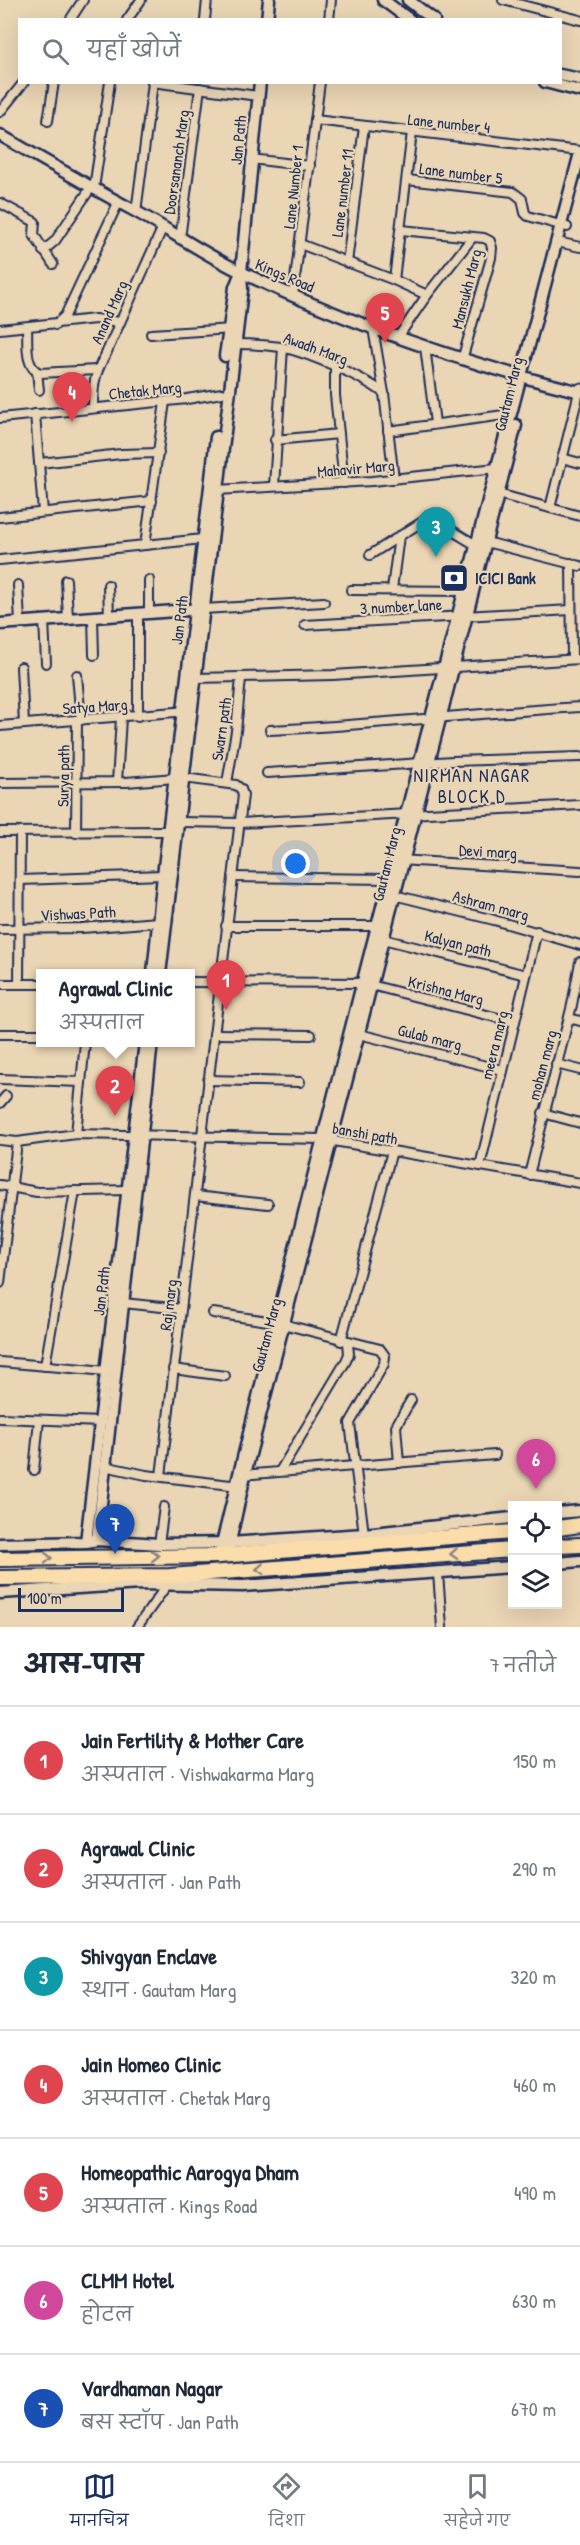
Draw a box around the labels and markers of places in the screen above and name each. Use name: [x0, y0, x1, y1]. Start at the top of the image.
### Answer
pin: 5: [366, 294, 404, 343]
pin: 4: [52, 372, 92, 422]
pin: 3: [416, 508, 456, 557]
bank icon: ICICI Bank: [438, 562, 470, 594]
place label: ICICI Bank: [475, 567, 536, 589]
pin: 1: [206, 960, 246, 1010]
pin: 2: [96, 1066, 134, 1116]
pin: 6: [516, 1440, 556, 1489]
pin: 7: [96, 1504, 134, 1554]

